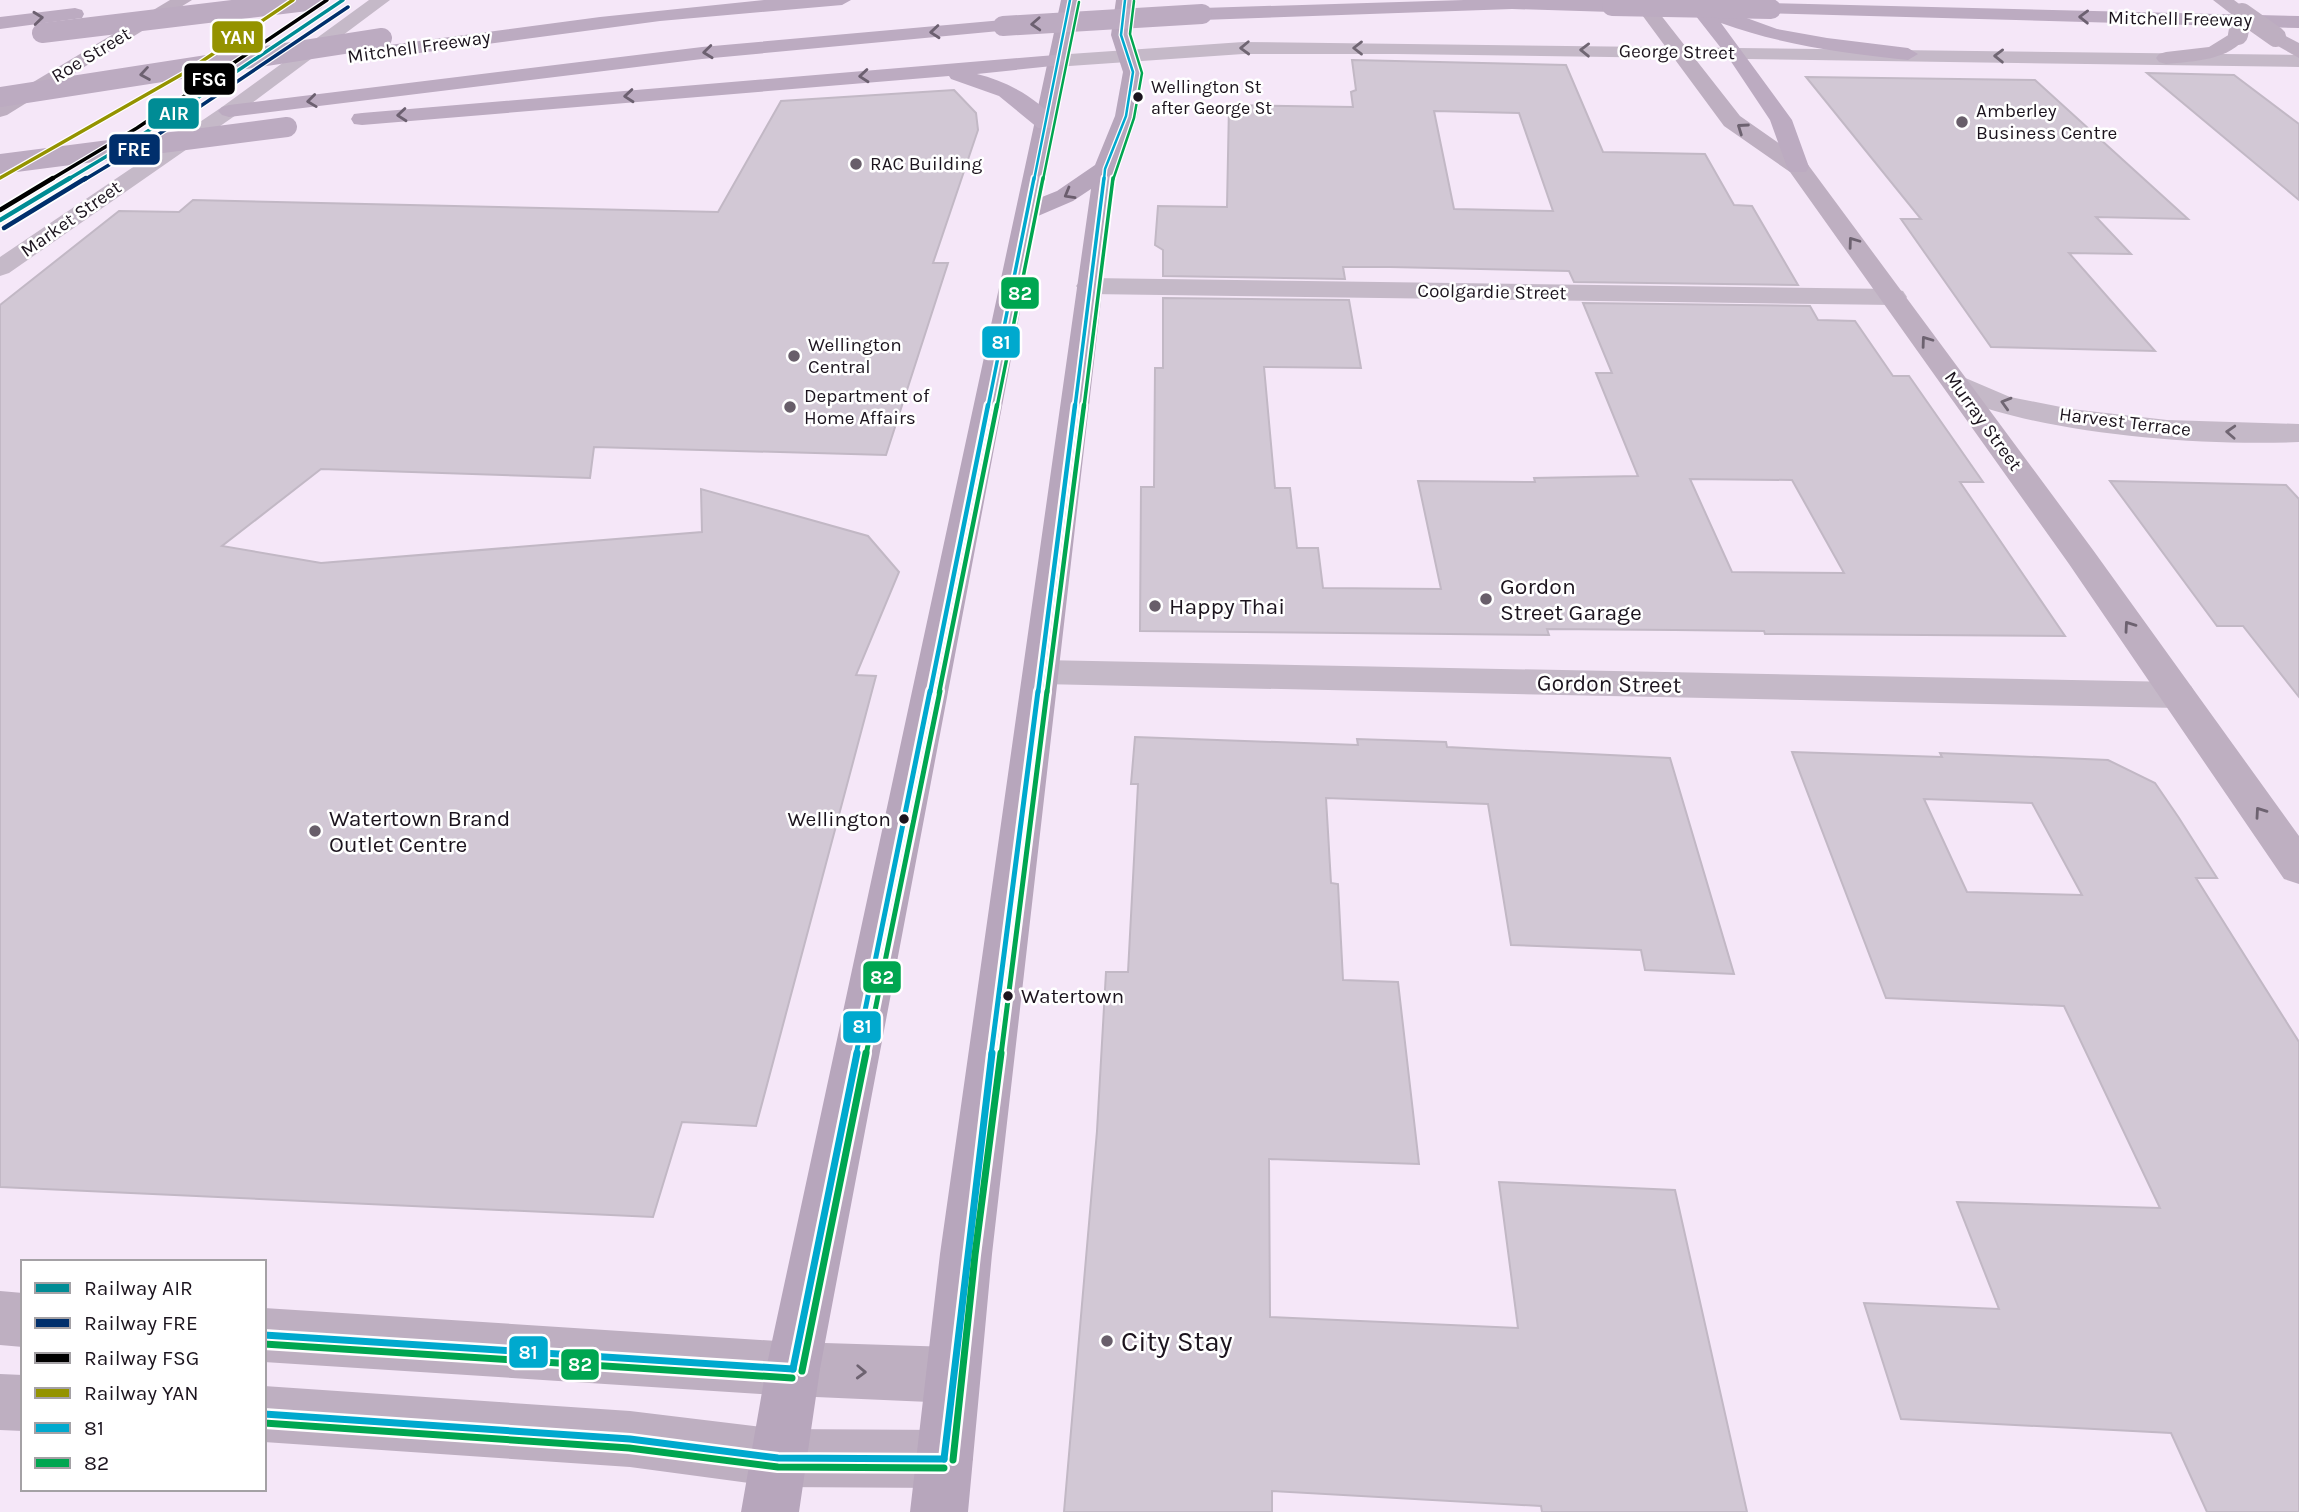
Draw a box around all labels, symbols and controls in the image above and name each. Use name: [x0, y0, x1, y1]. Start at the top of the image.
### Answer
street label: Mitchell Freeway: [2108, 7, 2253, 31]
one-way arrow: [2078, 9, 2089, 24]
one-way arrow: [32, 11, 43, 26]
one-way arrow: [1030, 16, 1041, 31]
line badge: YAN: [211, 20, 264, 54]
street label: Roe Street: [47, 23, 135, 87]
one-way arrow: [929, 24, 940, 39]
street label: Mitchell Freeway: [346, 26, 492, 68]
text: YAN: [220, 27, 256, 49]
one-way arrow: [1239, 40, 1250, 56]
one-way arrow: [1352, 40, 1362, 56]
street label: George Street: [1619, 40, 1735, 64]
one-way arrow: [1579, 42, 1590, 58]
one-way arrow: [703, 44, 714, 59]
one-way arrow: [1993, 48, 2004, 63]
line badge: FSG: [183, 62, 236, 96]
one-way arrow: [139, 66, 151, 81]
one-way arrow: [859, 68, 870, 83]
text: FSG: [191, 69, 227, 91]
place label: Wellington St after George St: [1151, 76, 1272, 119]
one-way arrow: [623, 88, 634, 103]
marker: Wellington St after George St: [1131, 90, 1145, 104]
one-way arrow: [306, 93, 317, 108]
line badge: AIR: [147, 97, 200, 130]
place label: Amberley Business Centre: [1976, 100, 2117, 144]
text: AIR: [159, 103, 189, 125]
one-way arrow: [397, 107, 408, 122]
marker: Amberley Business Centre: [1954, 114, 1970, 130]
one-way arrow: [1737, 123, 1750, 136]
line badge: FRE: [108, 133, 161, 166]
text: FRE: [117, 139, 151, 161]
place label: RAC Building: [870, 153, 982, 175]
marker: RAC Building: [848, 156, 864, 172]
street label: Market Street: [16, 176, 126, 262]
one-way arrow: [1063, 186, 1076, 199]
one-way arrow: [1849, 237, 1861, 250]
line badge: 82: [1000, 276, 1040, 310]
street label: Coolgardie Street: [1417, 280, 1567, 304]
text: 82: [1008, 283, 1032, 305]
line badge: 81: [981, 325, 1021, 359]
text: 81: [991, 332, 1011, 354]
place label: Wellington Central: [808, 334, 902, 378]
one-way arrow: [1922, 337, 1934, 349]
marker: Wellington Central: [786, 348, 802, 364]
street label: Murray Street: [1940, 367, 2026, 475]
place label: Department of Home Affairs: [804, 385, 930, 429]
one-way arrow: [2000, 397, 2012, 412]
marker: Department of Home Affairs: [782, 399, 798, 415]
street label: Harvest Terrace: [2058, 403, 2192, 441]
one-way arrow: [2225, 425, 2236, 440]
place label: Gordon Street Garage: [1500, 573, 1642, 626]
marker: Gordon Street Garage: [1478, 591, 1494, 607]
place label: Happy Thai: [1169, 593, 1285, 620]
marker: Happy Thai: [1147, 598, 1163, 614]
one-way arrow: [2125, 621, 2137, 634]
street label: Gordon Street: [1537, 669, 1682, 699]
place label: Watertown Brand Outlet Centre: [329, 805, 510, 858]
place label: Wellington: [788, 807, 891, 831]
one-way arrow: [2255, 807, 2268, 820]
marker: Wellington: [897, 812, 911, 826]
marker: Watertown Brand Outlet Centre: [307, 823, 323, 839]
line badge: 82: [862, 960, 902, 994]
text: 82: [870, 967, 894, 989]
place label: Watertown: [1021, 984, 1124, 1008]
marker: Watertown: [1001, 989, 1015, 1003]
line badge: 81: [842, 1010, 882, 1044]
text: 81: [852, 1016, 872, 1038]
legend: [21, 1260, 266, 1491]
text: Railway AIR: [84, 1276, 193, 1300]
text: Railway FRE: [84, 1311, 198, 1335]
place label: City Stay: [1121, 1325, 1233, 1358]
marker: City Stay: [1099, 1333, 1115, 1349]
line badge: 81: [508, 1335, 549, 1369]
text: 81: [518, 1342, 538, 1364]
text: Railway FSG: [84, 1346, 199, 1370]
line badge: 82: [560, 1348, 600, 1381]
text: 82: [568, 1354, 592, 1376]
one-way arrow: [856, 1364, 867, 1379]
text: Railway YAN: [84, 1381, 199, 1405]
text: 81: [84, 1416, 104, 1440]
text: 82: [84, 1451, 109, 1475]

